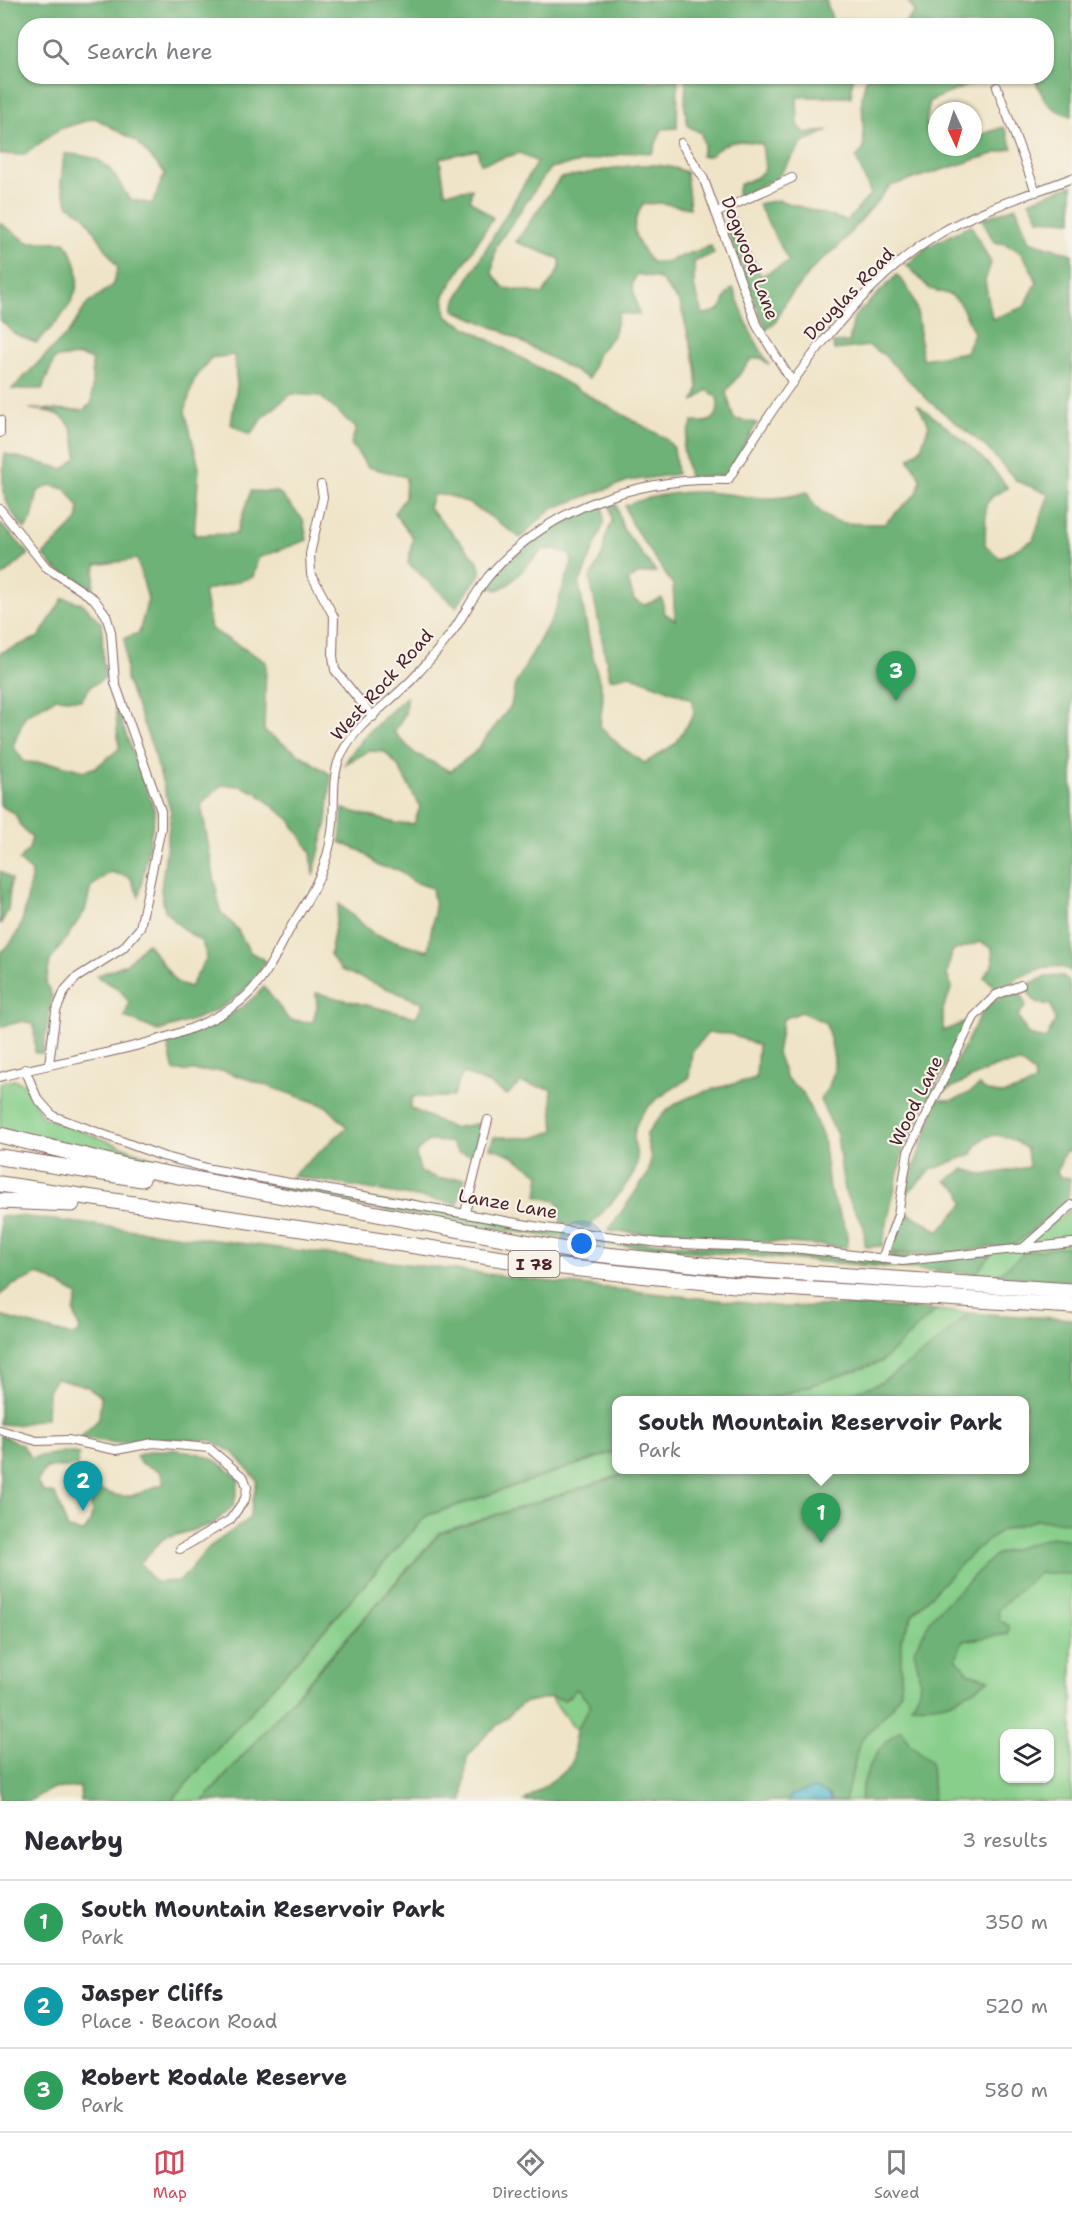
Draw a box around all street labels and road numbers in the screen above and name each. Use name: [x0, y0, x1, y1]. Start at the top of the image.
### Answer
street label: Dogwood Lane: [715, 193, 785, 323]
street label: Douglas Road: [798, 242, 900, 346]
street label: West Rock Road: [325, 624, 439, 746]
street label: Wood Lane: [884, 1052, 948, 1150]
street label: Lanze Lane: [457, 1183, 559, 1225]
road number: I 78: [508, 1251, 560, 1277]

